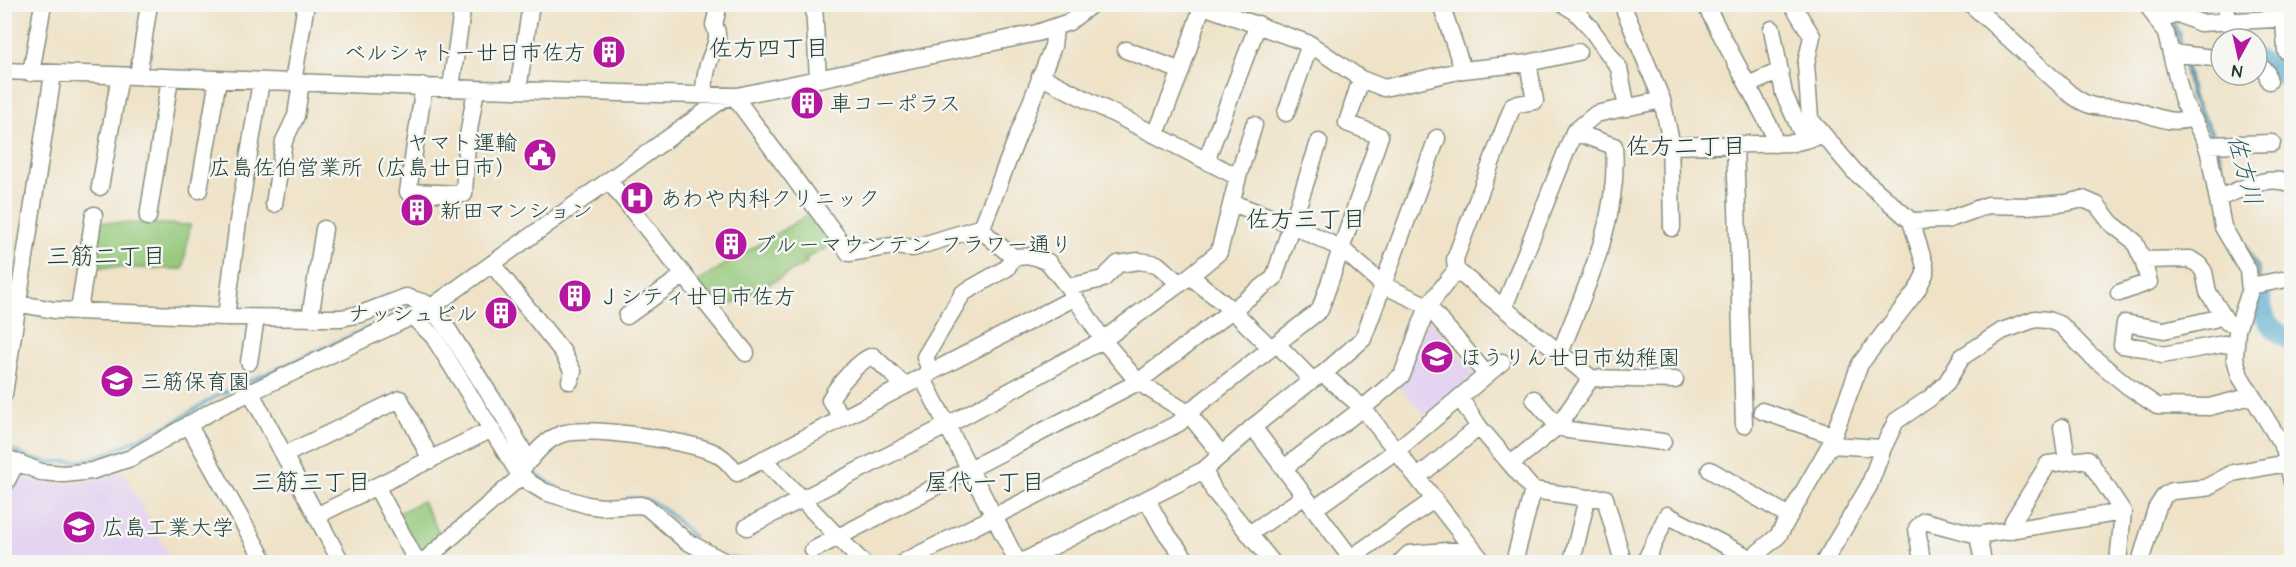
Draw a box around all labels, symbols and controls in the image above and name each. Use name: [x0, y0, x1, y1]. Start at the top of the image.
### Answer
north arrow: [2209, 27, 2269, 87]
district label: 佐方四丁目: [709, 32, 829, 66]
building icon: ベルシャトー廿日市佐方: [591, 34, 627, 70]
place label: ベルシャトー廿日市佐方: [344, 38, 586, 69]
text: N: [2231, 59, 2244, 82]
building icon: 車コーポラス: [789, 85, 825, 121]
place label: 車コーポラス: [830, 89, 961, 120]
place label: ヤマト運輸 広島佐伯営業所（広島廿日市）: [209, 128, 517, 184]
district label: 佐方二丁目: [1626, 130, 1746, 164]
water label: 佐方川: [2218, 131, 2270, 209]
public building icon: ヤマト運輸 広島佐伯営業所（広島廿日市）: [522, 137, 558, 173]
hospital icon: あわや内科クリニック: [619, 180, 655, 216]
place label: あわや内科クリニック: [660, 184, 880, 215]
building icon: 新田マンション: [399, 192, 435, 228]
place label: 新田マンション: [440, 196, 593, 227]
district label: 佐方三丁目: [1246, 203, 1366, 237]
building icon: ブルーマウンテン フラワー通り: [713, 226, 749, 262]
place label: ブルーマウンテン フラワー通り: [754, 230, 1073, 261]
district label: 三筋二丁目: [46, 240, 166, 274]
building icon: Ｊシティ廿日市佐方: [557, 278, 593, 314]
place label: Ｊシティ廿日市佐方: [598, 282, 796, 313]
building icon: ナッシュビル: [483, 295, 519, 331]
place label: ナッシュビル: [348, 299, 478, 330]
school or university icon: ほうりん廿日市幼稚園: [1419, 339, 1455, 375]
place label: ほうりん廿日市幼稚園: [1460, 343, 1680, 374]
school or university icon: 三筋保育園: [99, 363, 135, 399]
place label: 三筋保育園: [140, 367, 250, 398]
district label: 三筋三丁目: [251, 466, 371, 500]
district label: 屋代一丁目: [925, 466, 1045, 500]
school or university icon: 広島工業大学: [61, 509, 97, 545]
place label: 広島工業大学: [102, 513, 234, 544]

